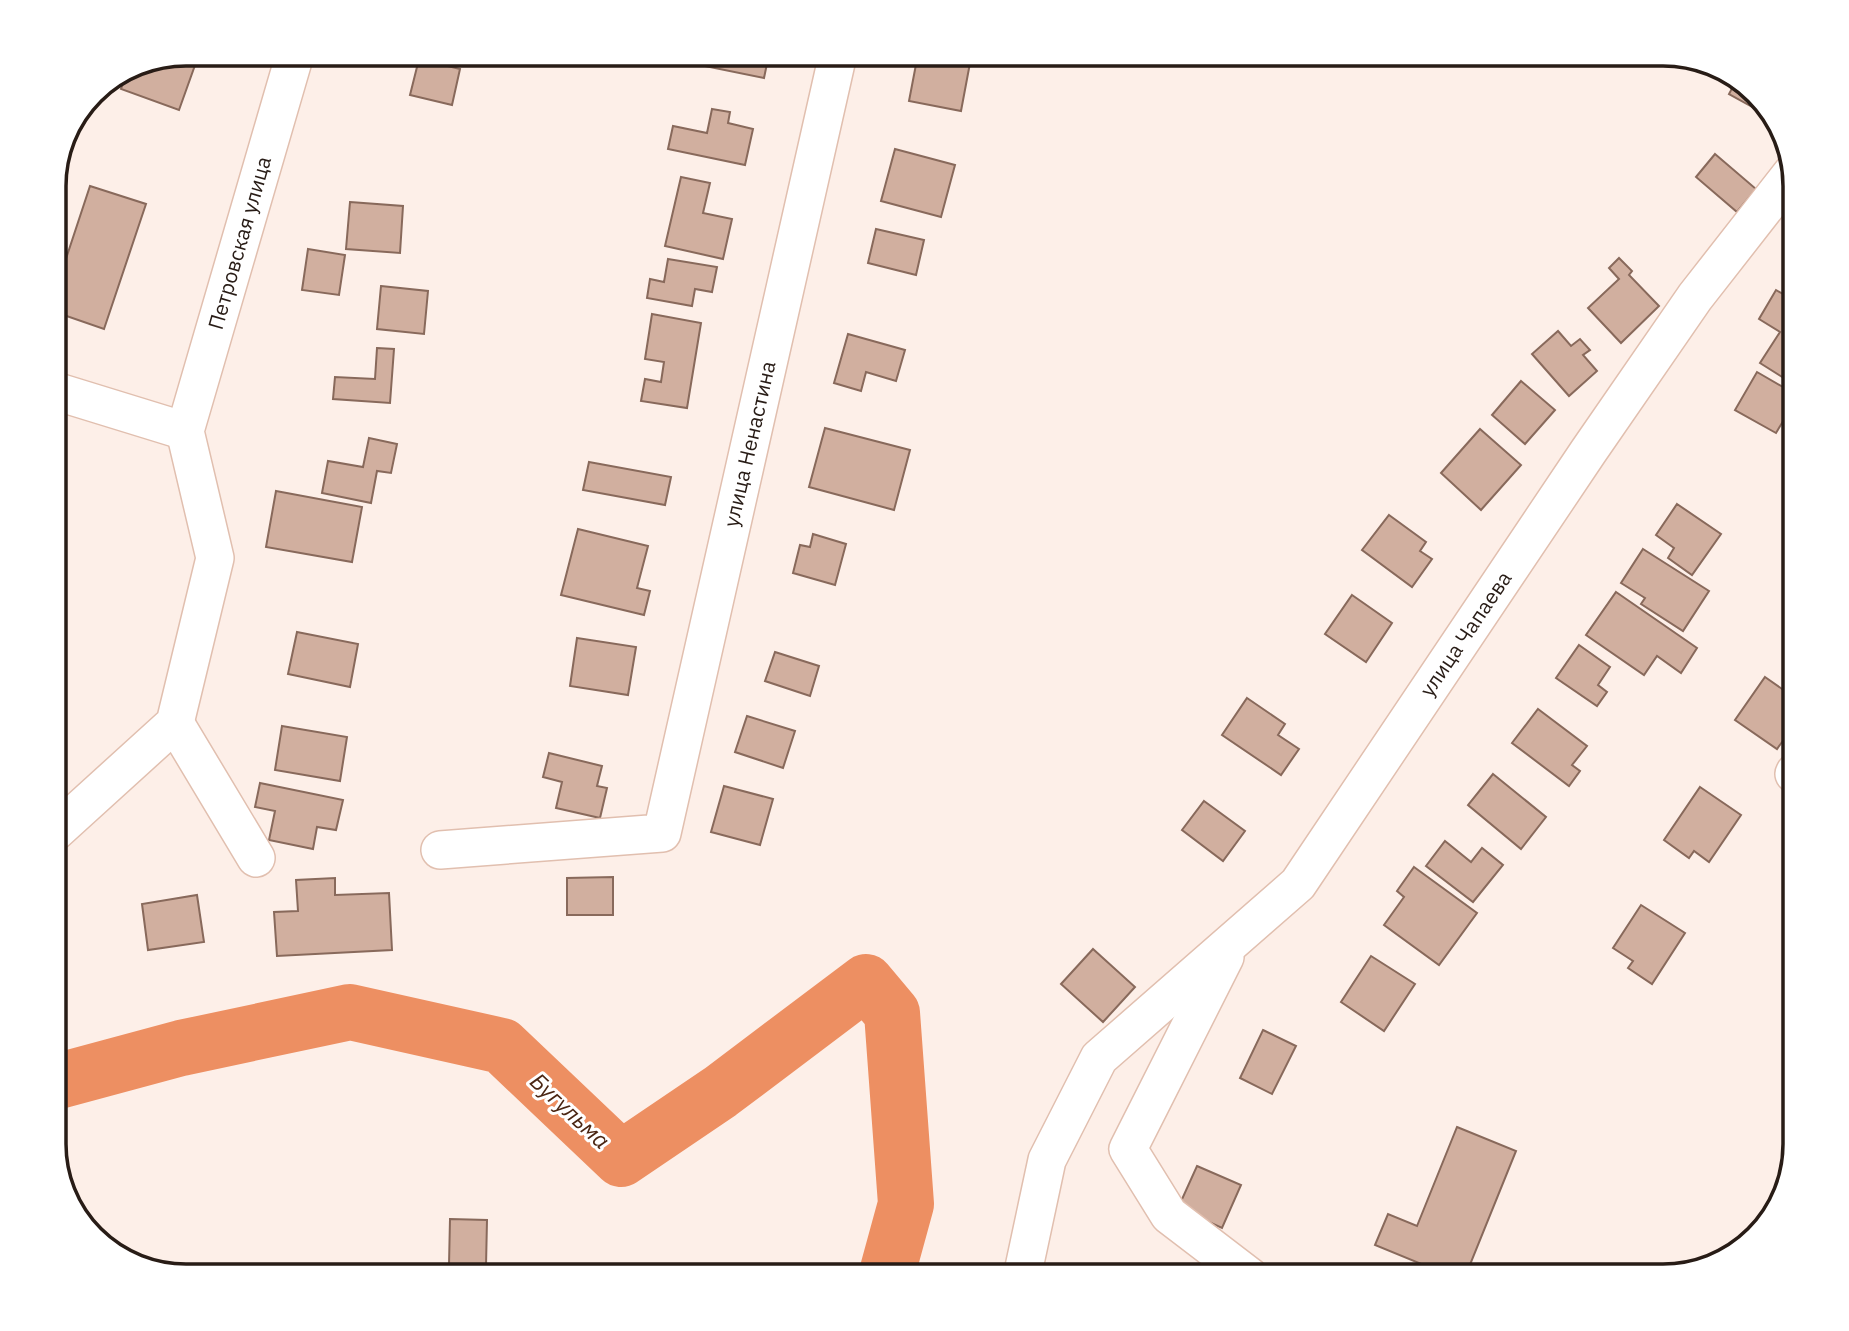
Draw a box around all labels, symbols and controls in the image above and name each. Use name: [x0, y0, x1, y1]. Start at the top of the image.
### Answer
street label: Петровская улица: [201, 153, 277, 333]
street label: улица Ненастина: [716, 358, 782, 530]
street label: улица Чапаева: [1413, 565, 1517, 702]
water label: Бугульма: [524, 1066, 617, 1155]

